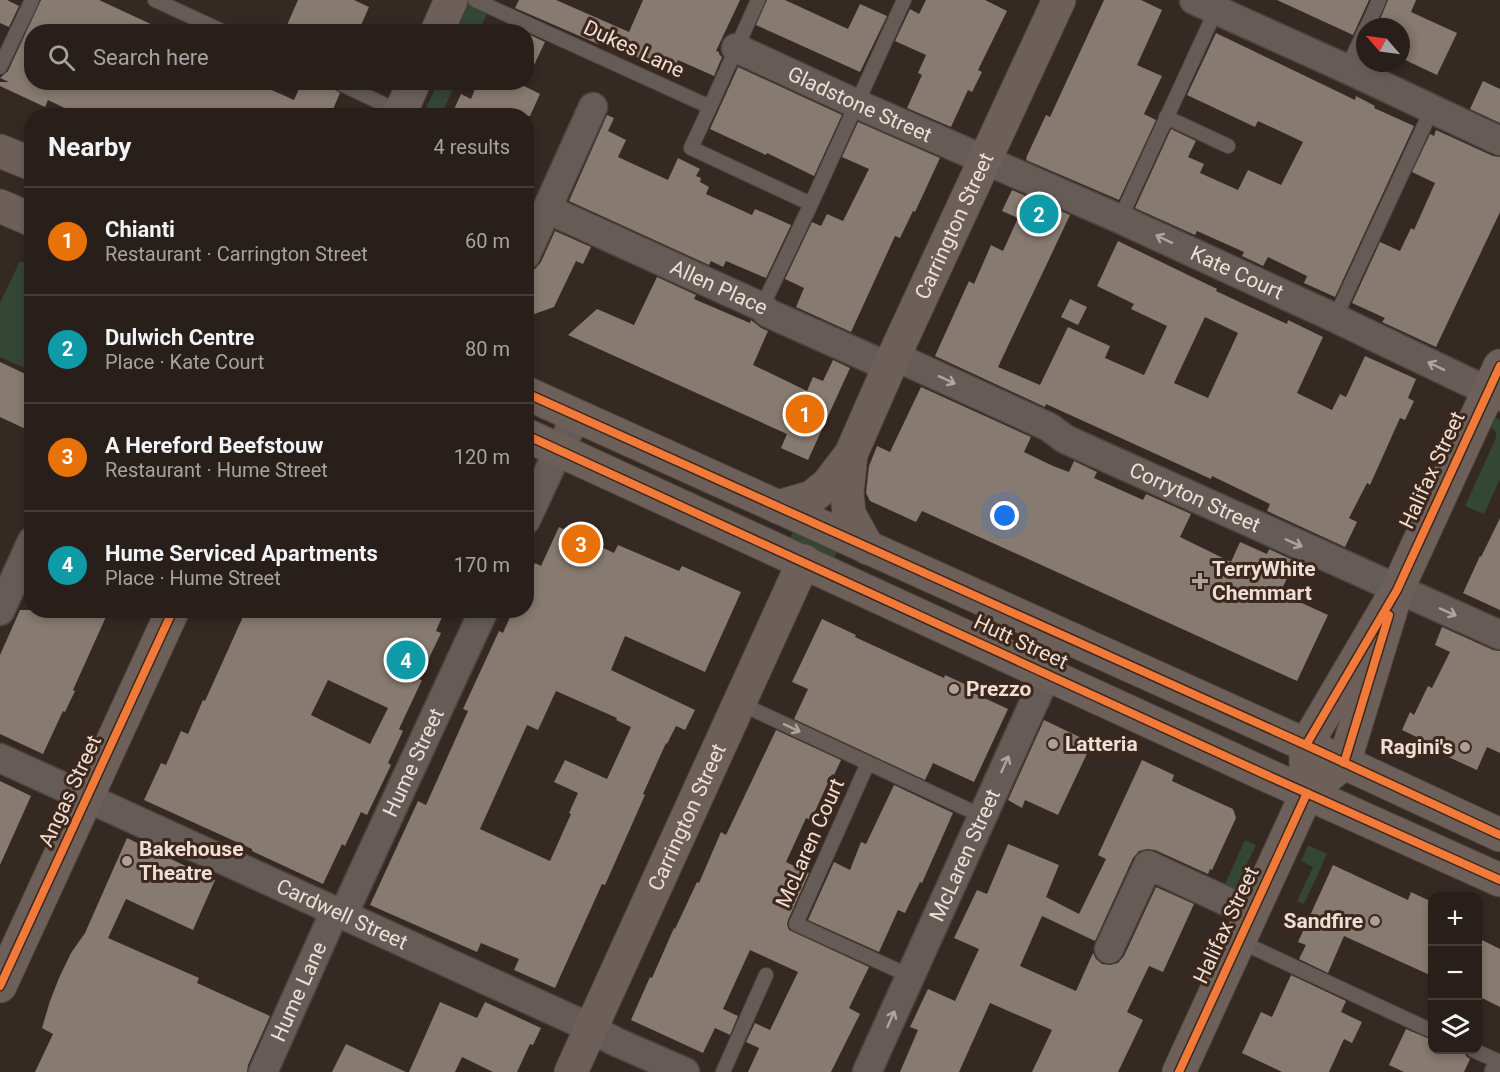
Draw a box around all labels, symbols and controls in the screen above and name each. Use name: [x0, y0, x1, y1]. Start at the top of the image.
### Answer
street label: Dukes Lane: [580, 15, 688, 83]
north arrow: [1356, 18, 1410, 72]
search box: [24, 24, 534, 90]
icon: search: [45, 41, 78, 74]
text: Search here: [93, 45, 209, 70]
street label: Gladstone Street: [784, 62, 936, 147]
text: Nearby: [48, 132, 131, 162]
text: 4 results: [434, 135, 510, 159]
street label: Carrington Street: [910, 149, 999, 303]
pin: 2: [1020, 192, 1058, 236]
text: Chianti: [105, 217, 175, 242]
text: 1: [62, 229, 73, 253]
text: 60 m: [465, 229, 510, 253]
one-way arrow: [1155, 233, 1173, 244]
street label: Kate Court: [1187, 241, 1287, 305]
text: Restaurant · Carrington Street: [105, 242, 368, 266]
street label: Allen Place: [667, 255, 771, 320]
text: Dulwich Centre: [105, 325, 254, 350]
text: 2: [62, 337, 73, 361]
text: 80 m: [465, 337, 510, 361]
text: Place · Kate Court: [105, 350, 264, 374]
one-way arrow: [1427, 360, 1445, 371]
one-way arrow: [938, 376, 956, 387]
pin: 1: [786, 392, 824, 436]
street label: Halifax Street: [1394, 408, 1470, 532]
text: A Hereford Beefstouw: [105, 433, 323, 458]
text: 3: [62, 445, 73, 469]
text: 120 m: [454, 445, 510, 469]
text: Restaurant · Hume Street: [105, 458, 328, 482]
street label: Corryton Street: [1126, 458, 1264, 537]
your location: [990, 501, 1019, 530]
pin: 3: [562, 522, 600, 566]
one-way arrow: [1284, 538, 1303, 549]
text: Hume Serviced Apartments: [105, 541, 378, 566]
text: 4: [62, 553, 73, 577]
text: 170 m: [454, 553, 510, 577]
place label: TerryWhite Chemmart: [1212, 557, 1316, 605]
text: Place · Hume Street: [105, 566, 281, 590]
marker: TerryWhite Chemmart: [1193, 574, 1207, 588]
one-way arrow: [1439, 607, 1457, 619]
street label: Hutt Street: [970, 610, 1072, 674]
pin: 4: [386, 638, 426, 682]
place label: Prezzo: [966, 677, 1032, 701]
marker: Prezzo: [947, 682, 961, 696]
street label: Hume Street: [378, 704, 449, 821]
one-way arrow: [782, 722, 800, 734]
street label: Angas Street: [34, 731, 106, 850]
place label: Latteria: [1065, 732, 1138, 756]
place label: Ragini's: [1380, 735, 1453, 759]
marker: Latteria: [1046, 737, 1060, 751]
street label: Carrington Street: [643, 740, 731, 894]
marker: Ragini's: [1458, 740, 1472, 754]
one-way arrow: [1000, 756, 1012, 774]
street label: McLaren Court: [771, 775, 849, 911]
street label: McLaren Street: [925, 785, 1005, 925]
place label: Bakehouse Theatre: [139, 837, 244, 885]
marker: Bakehouse Theatre: [120, 854, 134, 868]
street label: Halifax Street: [1188, 863, 1264, 987]
street label: Cardwell Street: [273, 874, 412, 955]
map controls: [1428, 892, 1482, 1054]
button: +: [1428, 892, 1482, 946]
place label: Sandfire: [1284, 909, 1363, 933]
marker: Sandfire: [1368, 914, 1382, 928]
street label: Hume Lane: [266, 938, 332, 1045]
button: −: [1428, 946, 1482, 1000]
button: layers: [1428, 1000, 1482, 1054]
one-way arrow: [885, 1010, 897, 1028]

